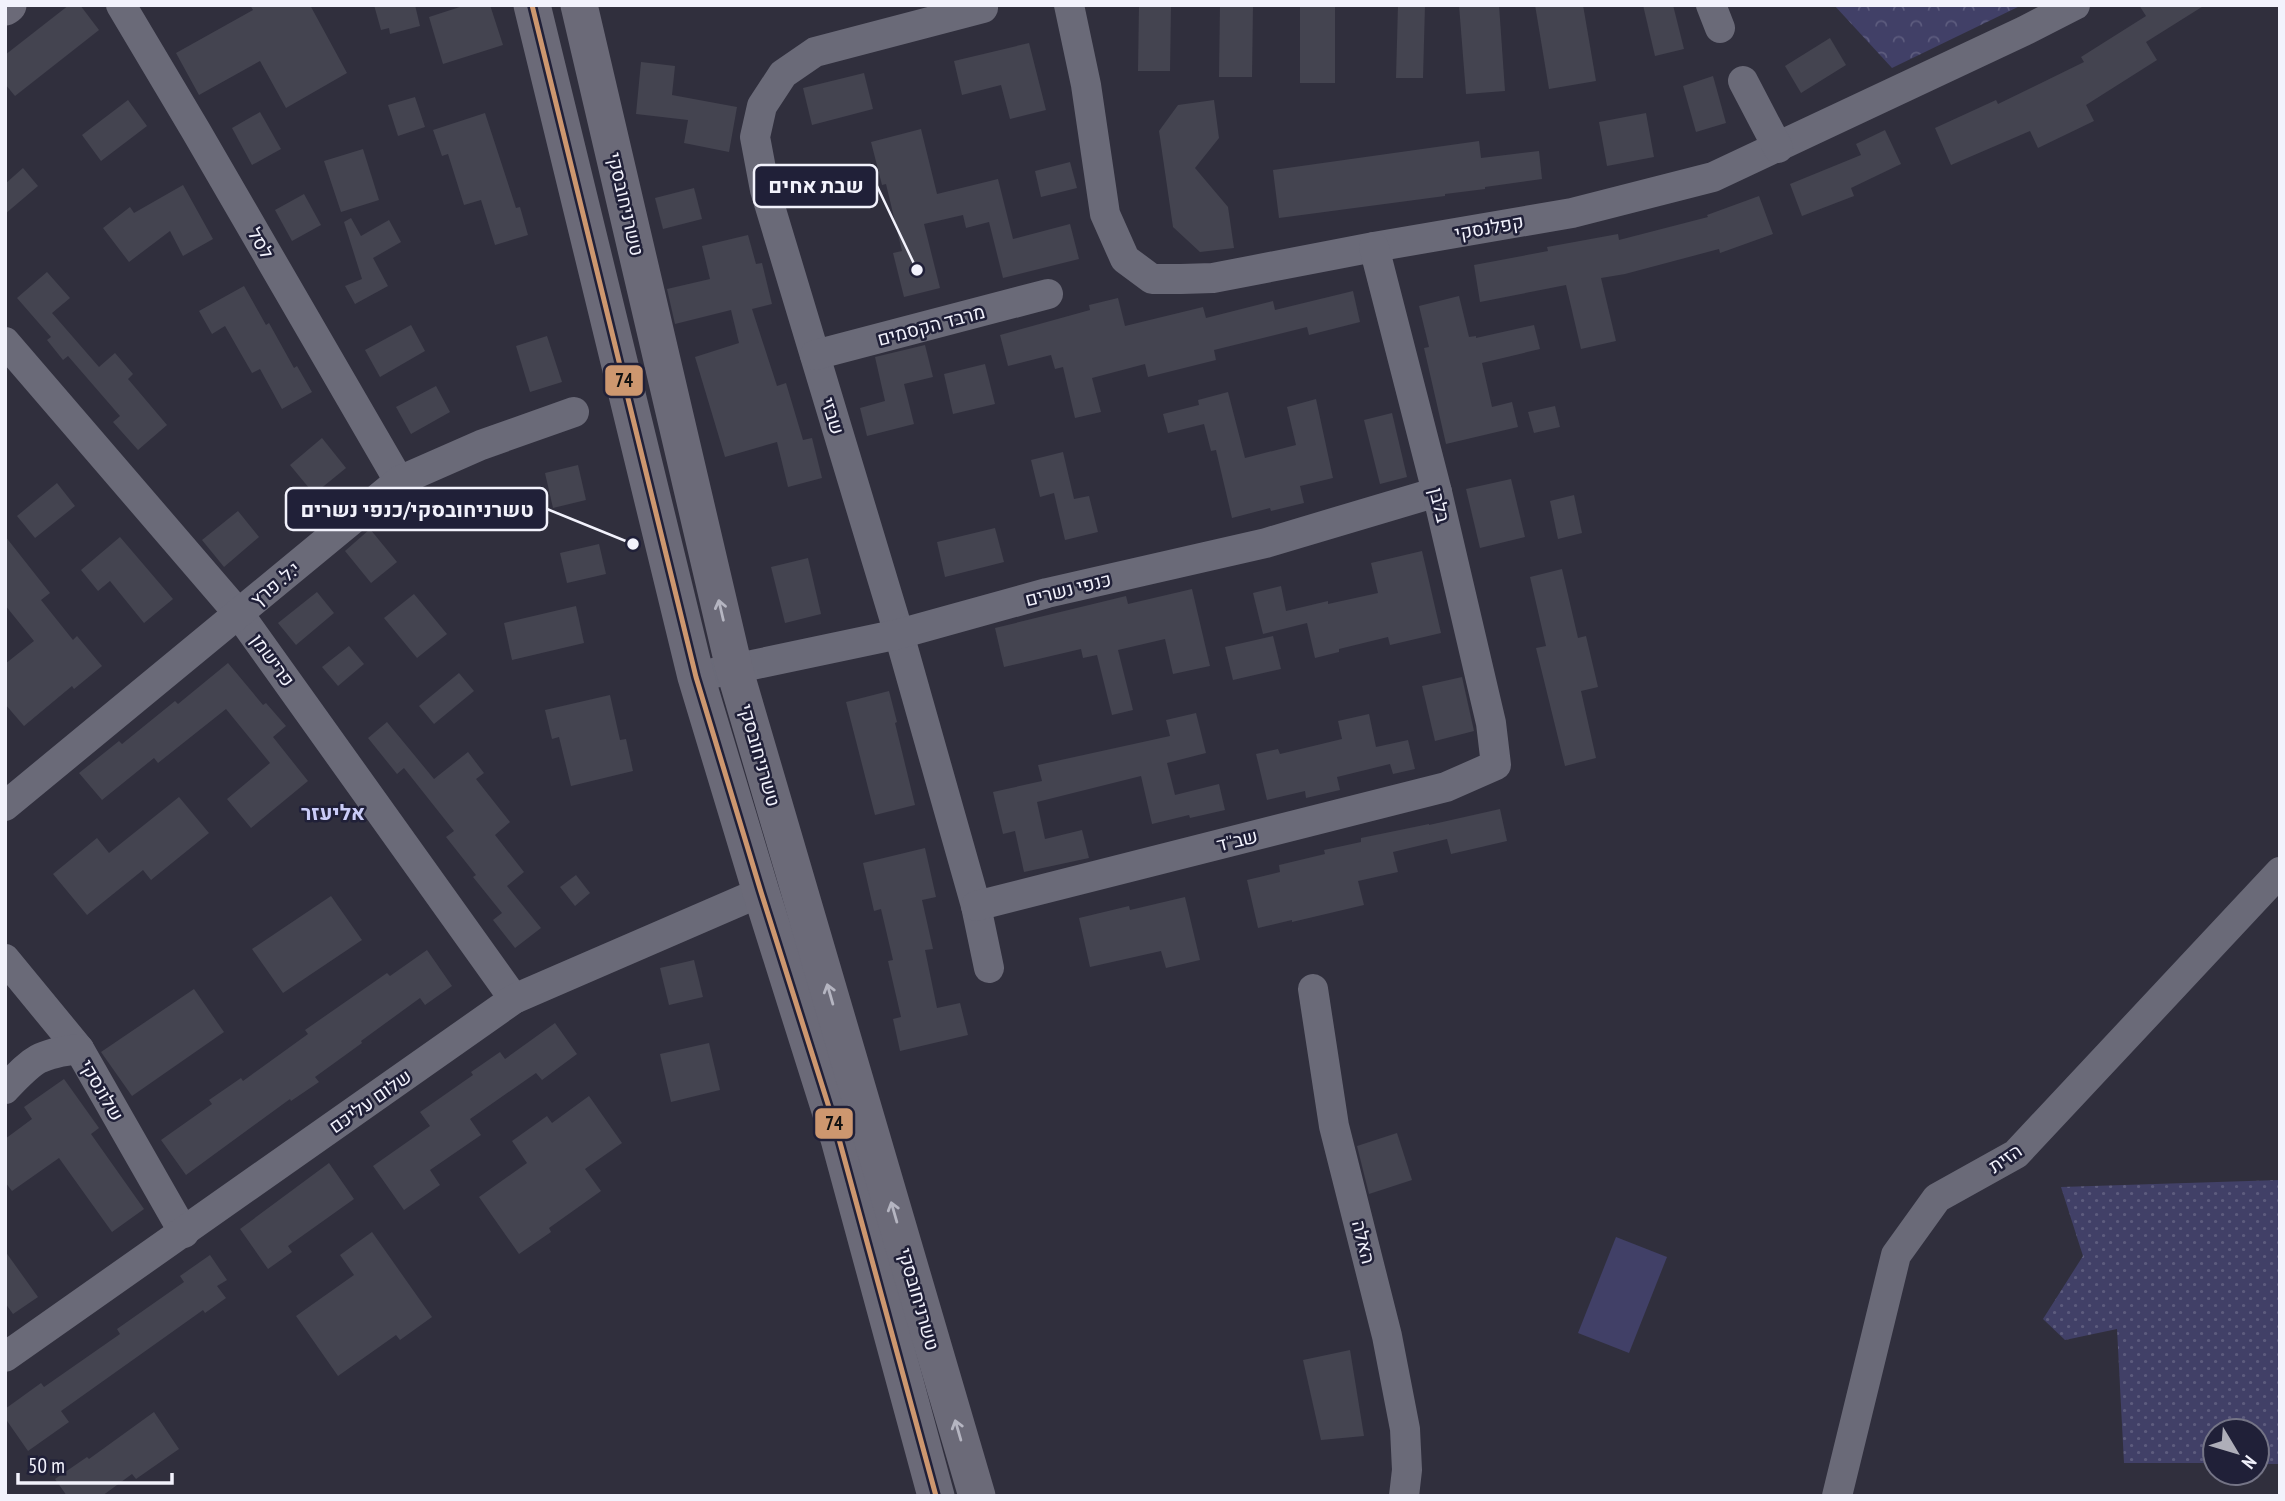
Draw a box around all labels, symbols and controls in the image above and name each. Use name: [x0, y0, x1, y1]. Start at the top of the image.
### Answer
street label: טשרניחובסקי: [602, 150, 650, 258]
callout: שבת אחים: [754, 165, 877, 207]
text: שבת אחים: [768, 172, 864, 199]
street label: קפלנסקי: [1452, 209, 1526, 245]
street label: לסל: [243, 223, 279, 263]
street label: מרבד הקסמים: [875, 299, 987, 351]
line badge: 74: [604, 364, 644, 397]
text: 74: [615, 368, 633, 392]
street label: שבזי: [816, 395, 850, 437]
street label: בלבן: [1424, 485, 1456, 525]
callout: טשרניחובסקי/כנפי נשרים: [286, 488, 547, 530]
text: טשרניחובסקי/כנפי נשרים: [300, 496, 534, 523]
street label: י.ל. פרץ: [245, 556, 305, 612]
street label: כנפי נשרים: [1022, 567, 1114, 611]
one-way arrow: [713, 599, 727, 622]
street label: פרישמן: [246, 629, 300, 691]
street label: טשרניחובסקי: [734, 701, 786, 809]
district label: אליעזר: [301, 799, 365, 826]
street label: שב''ד: [1214, 823, 1260, 857]
one-way arrow: [822, 983, 835, 1005]
street label: שלונסקי: [75, 1055, 129, 1125]
street label: שלום עליכם: [324, 1064, 416, 1138]
line badge: 74: [814, 1107, 854, 1140]
text: 74: [825, 1111, 843, 1135]
street label: הזית: [1984, 1138, 2026, 1178]
one-way arrow: [886, 1201, 899, 1223]
street label: האלה: [1347, 1218, 1381, 1266]
street label: טשרניחובסקי: [893, 1245, 945, 1353]
north arrow: [2201, 1417, 2271, 1487]
one-way arrow: [950, 1420, 963, 1442]
scale bar: [18, 1442, 172, 1486]
text: N: [2237, 1451, 2262, 1474]
text: 50 m: [28, 1452, 65, 1479]

